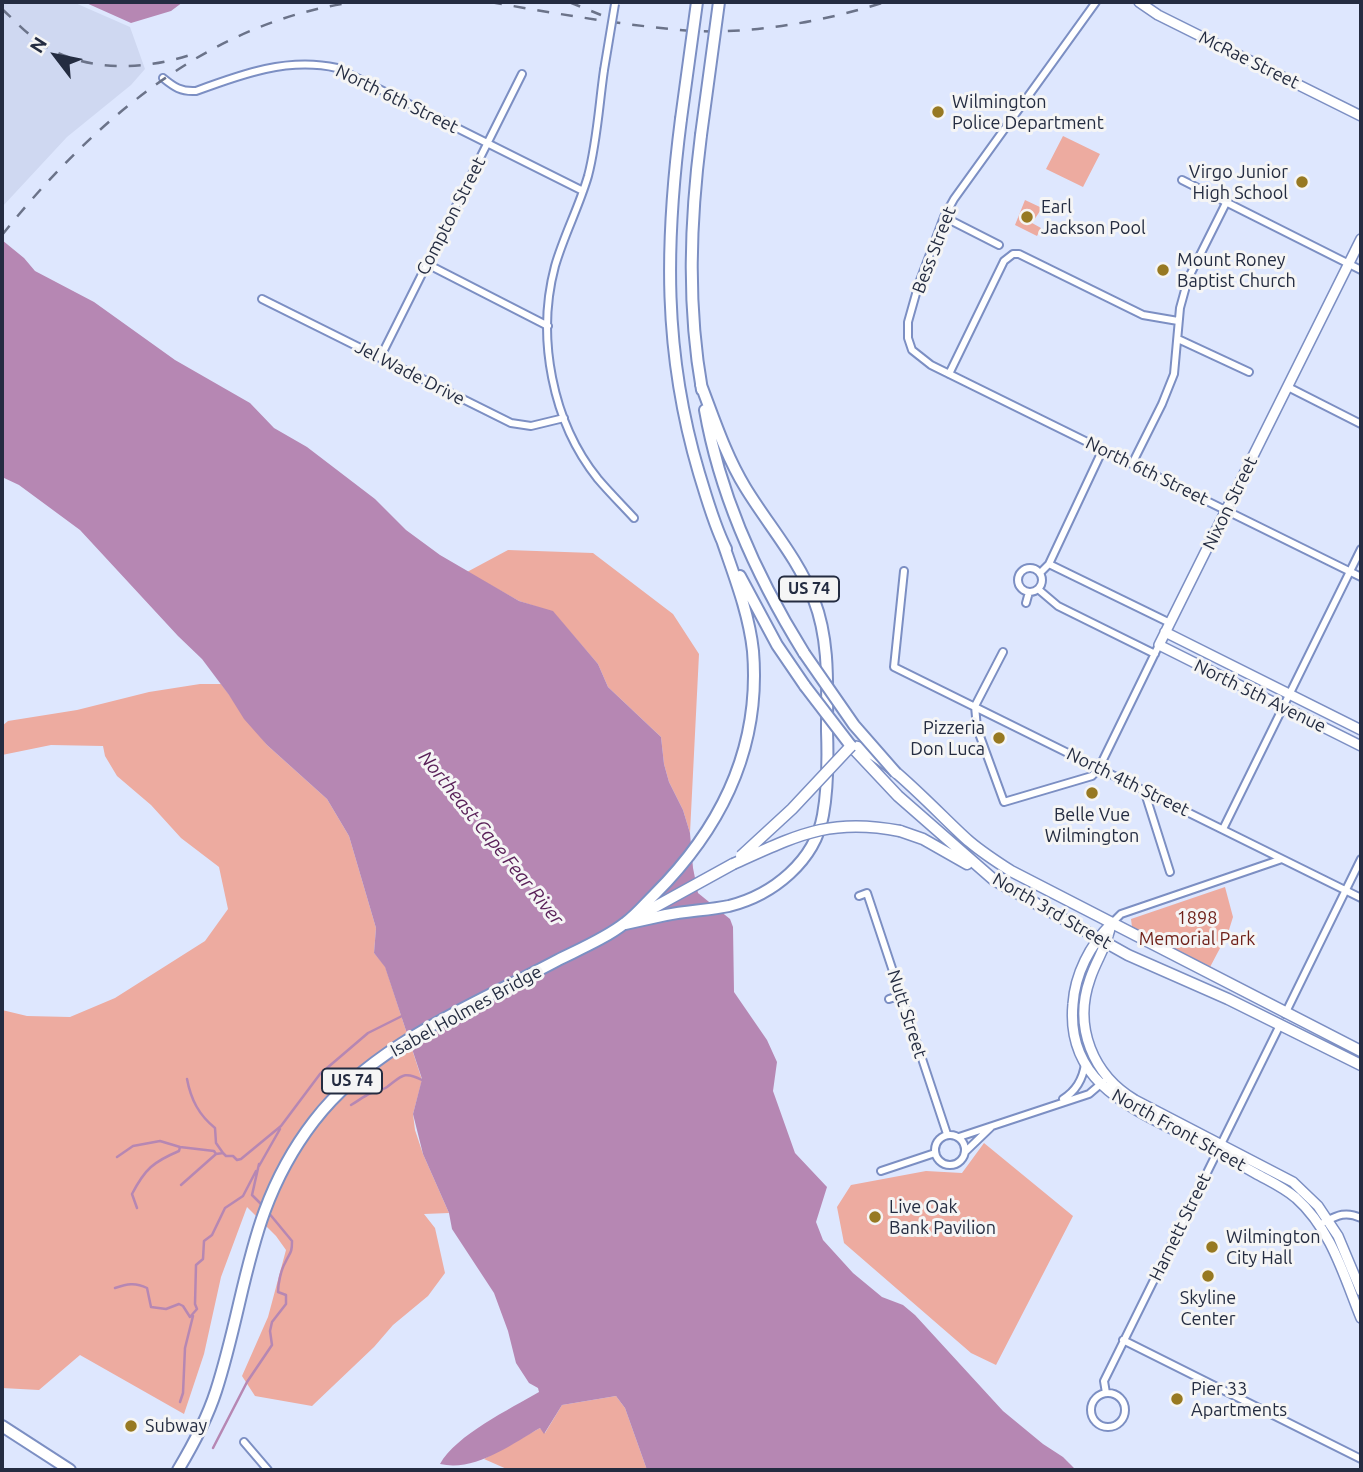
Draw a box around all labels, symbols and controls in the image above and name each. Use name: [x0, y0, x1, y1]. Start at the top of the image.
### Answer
north arrow: [21, 21, 91, 91]
street label: McRae Street: [1195, 26, 1303, 94]
text: N: [25, 33, 51, 57]
street label: North 6th Street: [332, 60, 462, 138]
place label: Wilmington Police Department: [952, 91, 1104, 134]
marker: Wilmington Police Department: [930, 104, 946, 120]
street label: Compton Street: [412, 153, 490, 279]
place label: Virgo Junior High School: [1189, 161, 1288, 204]
marker: Virgo Junior High School: [1294, 174, 1310, 190]
place label: Earl Jackson Pool: [1041, 196, 1146, 238]
street label: Bess Street: [908, 203, 960, 297]
marker: Earl Jackson Pool: [1019, 209, 1035, 225]
place label: Mount Roney Baptist Church: [1177, 249, 1296, 292]
marker: Mount Roney Baptist Church: [1155, 262, 1171, 278]
street label: Jel Wade Drive: [351, 336, 469, 410]
street label: North 6th Street: [1082, 432, 1212, 510]
street label: Nixon Street: [1198, 453, 1262, 553]
road number: US 74: [779, 576, 839, 602]
street label: North 5th Avenue: [1191, 655, 1329, 737]
place label: Pizzeria Don Luca: [910, 717, 985, 760]
marker: Pizzeria Don Luca: [991, 730, 1007, 746]
street label: North 4th Street: [1063, 743, 1193, 821]
water label: Northeast Cape Fear River: [414, 746, 568, 930]
marker: Belle Vue Wilmington: [1084, 785, 1100, 801]
place label: Belle Vue Wilmington: [1045, 804, 1139, 846]
street label: North 3rd Street: [989, 868, 1115, 954]
park label: 1898 Memorial Park: [1139, 907, 1255, 950]
street label: Isabel Holmes Bridge: [387, 960, 545, 1062]
street label: Nutt Street: [883, 967, 931, 1061]
road number: US 74: [322, 1068, 382, 1093]
street label: North Front Street: [1108, 1084, 1250, 1176]
street label: Harnett Street: [1145, 1170, 1215, 1284]
place label: Live Oak Bank Pavilion: [889, 1196, 996, 1238]
marker: Live Oak Bank Pavilion: [867, 1209, 883, 1225]
place label: Wilmington City Hall: [1226, 1226, 1320, 1268]
marker: Wilmington City Hall: [1204, 1239, 1220, 1255]
marker: Skyline Center: [1200, 1268, 1216, 1284]
place label: Skyline Center: [1180, 1287, 1236, 1330]
place label: Pier 33 Apartments: [1191, 1378, 1287, 1420]
marker: Pier 33 Apartments: [1169, 1391, 1185, 1407]
place label: Subway: [145, 1415, 207, 1437]
marker: Subway: [123, 1418, 139, 1434]

